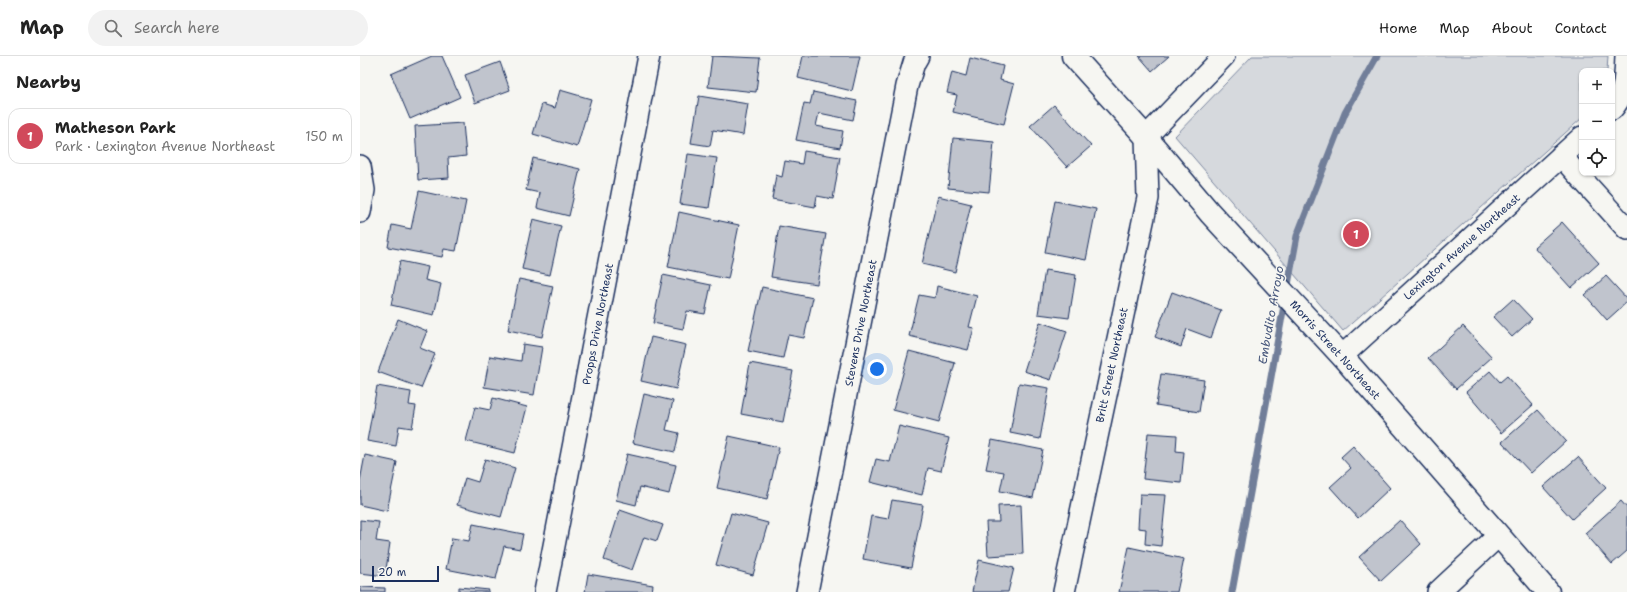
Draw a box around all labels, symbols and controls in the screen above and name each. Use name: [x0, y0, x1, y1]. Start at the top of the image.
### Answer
search box: [88, 10, 368, 46]
text: Map: [20, 15, 64, 40]
icon: search: [102, 17, 124, 39]
text: Search here: [134, 18, 220, 38]
text: Home: [1379, 19, 1418, 37]
text: Map: [1440, 19, 1470, 37]
text: About: [1492, 19, 1533, 37]
text: Contact: [1555, 19, 1607, 37]
map controls: [1579, 68, 1615, 176]
button: +: [1579, 68, 1615, 104]
text: Nearby: [16, 71, 81, 93]
button: −: [1579, 104, 1615, 140]
text: Matheson Park: [55, 118, 176, 138]
text: 1: [27, 128, 33, 145]
text: 150 m: [305, 128, 343, 145]
text: Park · Lexington Avenue Northeast: [55, 138, 275, 155]
button: locate: [1579, 140, 1615, 176]
street label: Lexington Avenue Northeast: [1400, 190, 1524, 303]
pin: 1: [1343, 219, 1369, 249]
street label: Stevens Drive Northeast: [841, 258, 881, 388]
street label: Propps Drive Northeast: [579, 262, 617, 386]
water label: Embudito Arroyo: [1254, 264, 1288, 366]
street label: Morris Street Northeast: [1286, 297, 1384, 403]
street label: Britt Street Northeast: [1092, 306, 1132, 424]
your location: [867, 359, 887, 379]
scale bar: [372, 564, 439, 583]
text: 20 m: [378, 565, 406, 580]

